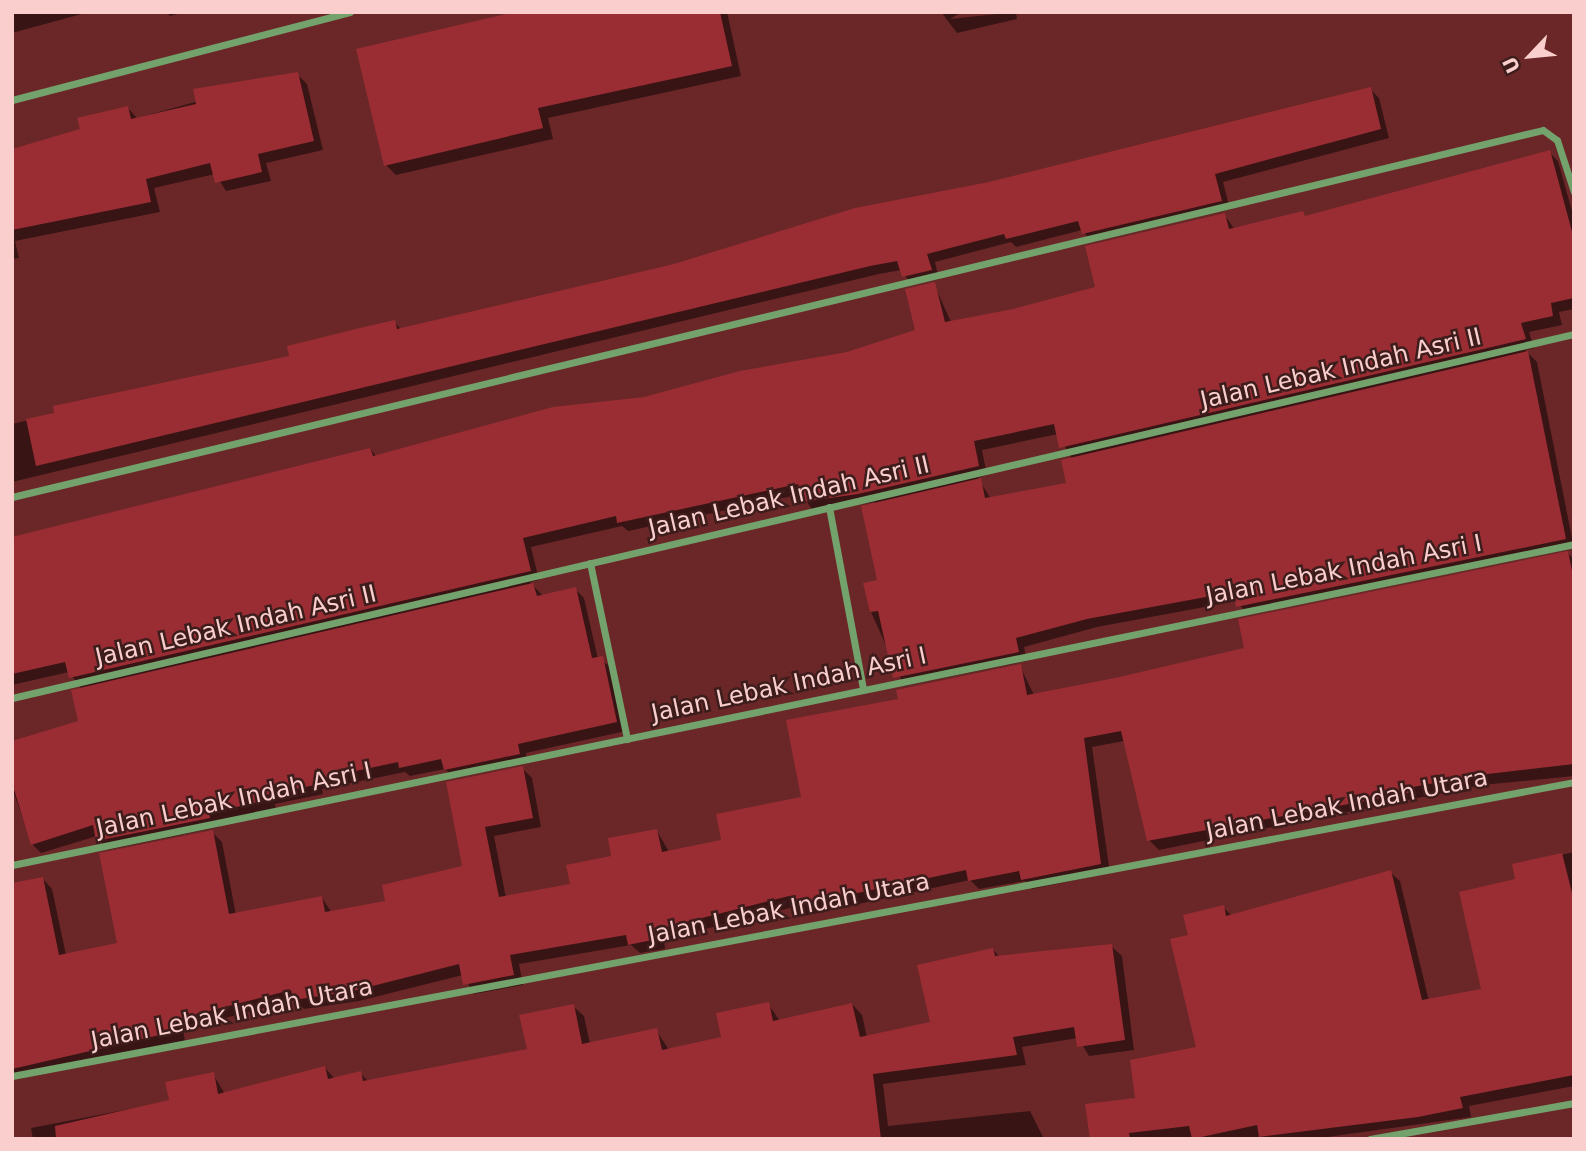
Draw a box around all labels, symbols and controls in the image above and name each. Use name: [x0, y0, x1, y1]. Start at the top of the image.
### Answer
north arrow: [1495, 21, 1565, 91]
text: U: [1498, 53, 1524, 77]
street label: Jalan Lebak Indah Asri II: [1198, 323, 1484, 415]
street label: Jalan Lebak Indah Asri II: [646, 451, 932, 543]
street label: Jalan Lebak Indah Asri I: [1204, 529, 1484, 611]
street label: Jalan Lebak Indah Asri II: [93, 580, 379, 672]
street label: Jalan Lebak Indah Asri I: [649, 642, 929, 728]
street label: Jalan Lebak Indah Asri I: [94, 757, 374, 843]
street label: Jalan Lebak Indah Utara: [1204, 764, 1490, 846]
street label: Jalan Lebak Indah Utara: [646, 868, 932, 950]
street label: Jalan Lebak Indah Utara: [89, 973, 375, 1055]

